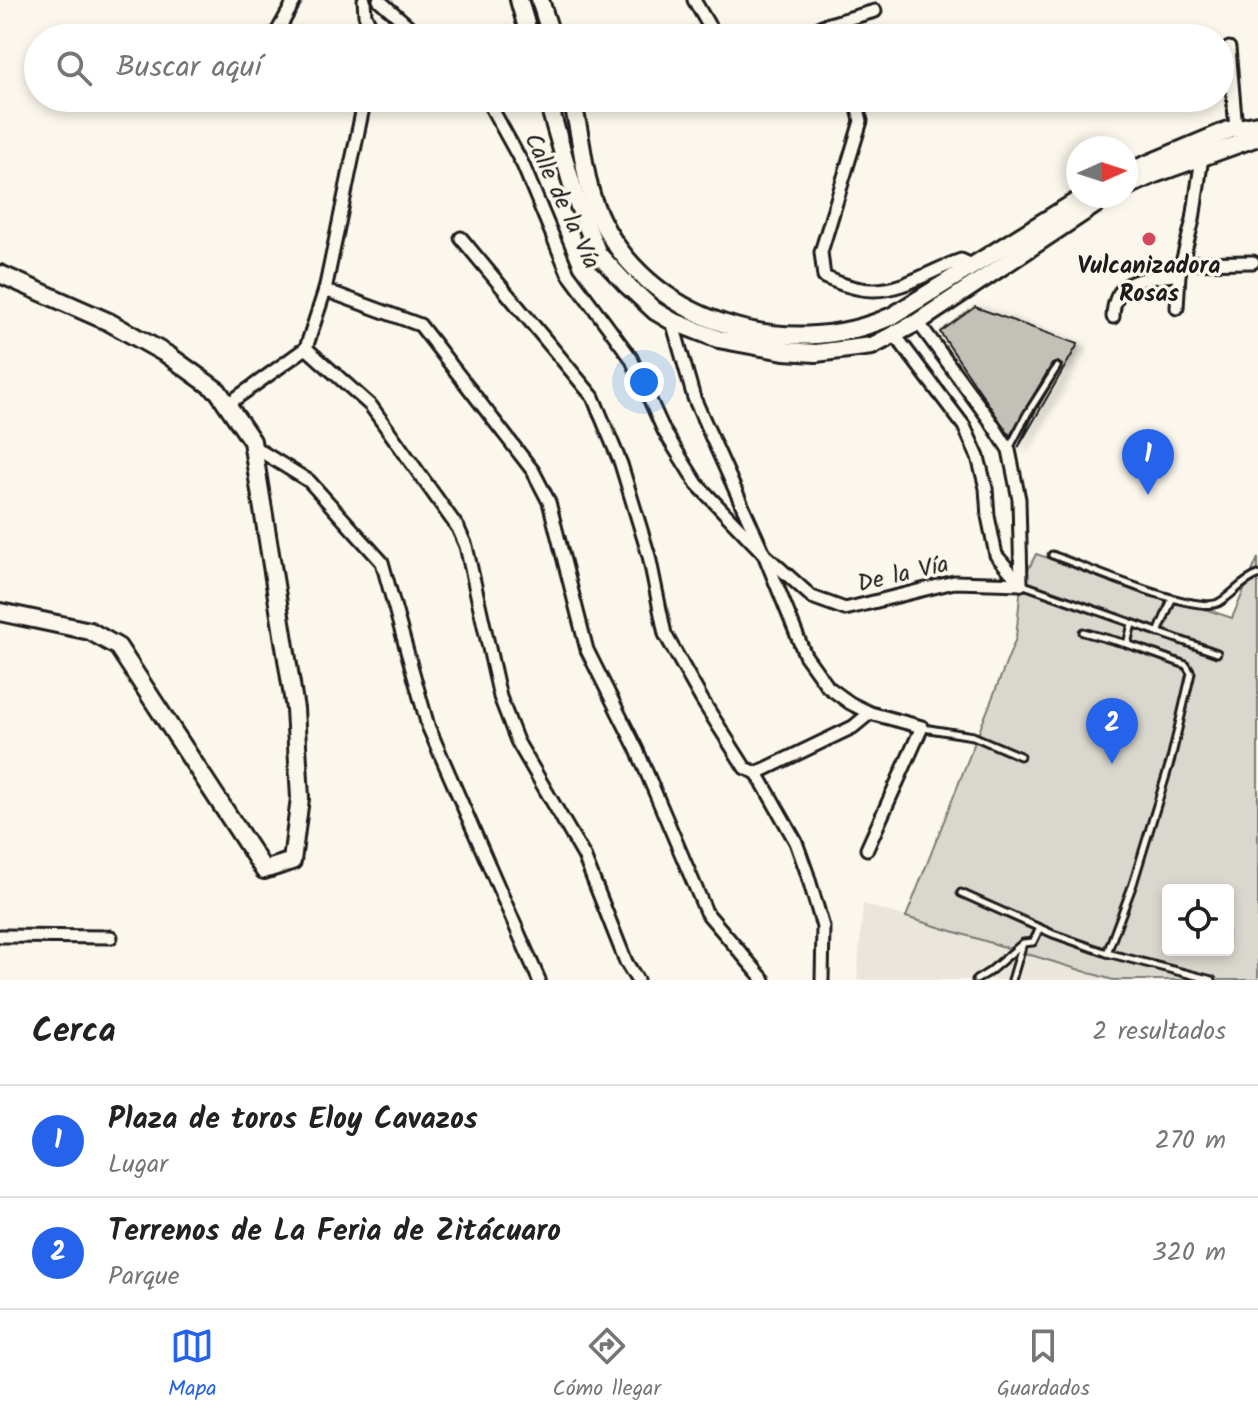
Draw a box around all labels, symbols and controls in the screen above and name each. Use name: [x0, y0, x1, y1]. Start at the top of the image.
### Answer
search box: [24, 24, 1234, 112]
text: Buscar aquí: [116, 44, 262, 92]
icon: search: [52, 46, 96, 90]
street label: Calle de la Vía: [513, 126, 611, 276]
north arrow: [1066, 136, 1138, 208]
marker: Vulcanizadora Rosas: [1140, 230, 1158, 248]
place label: Vulcanizadora Rosas: [1078, 247, 1220, 314]
your location: [624, 362, 664, 402]
pin: 1: [1122, 429, 1174, 495]
street label: De la Vía: [854, 545, 952, 603]
pin: 2: [1086, 698, 1138, 764]
map controls: [1162, 884, 1234, 956]
button: locate: [1162, 884, 1234, 956]
text: Cerca: [32, 1005, 116, 1059]
text: 2 resultados: [1092, 1011, 1226, 1053]
text: Plaza de toros Eloy Cavazos: [108, 1096, 478, 1144]
text: 1: [54, 1120, 62, 1162]
text: 270 m: [1155, 1120, 1226, 1162]
text: Lugar: [108, 1144, 168, 1186]
text: Terrenos de La Feria de Zitácuaro: [108, 1208, 561, 1256]
text: 2: [50, 1232, 66, 1274]
text: 320 m: [1152, 1232, 1226, 1274]
text: Parque: [108, 1256, 179, 1298]
tab: Mapa: [168, 1324, 217, 1407]
tab: Cómo llegar: [553, 1324, 661, 1407]
tab: Guardados: [997, 1324, 1090, 1407]

